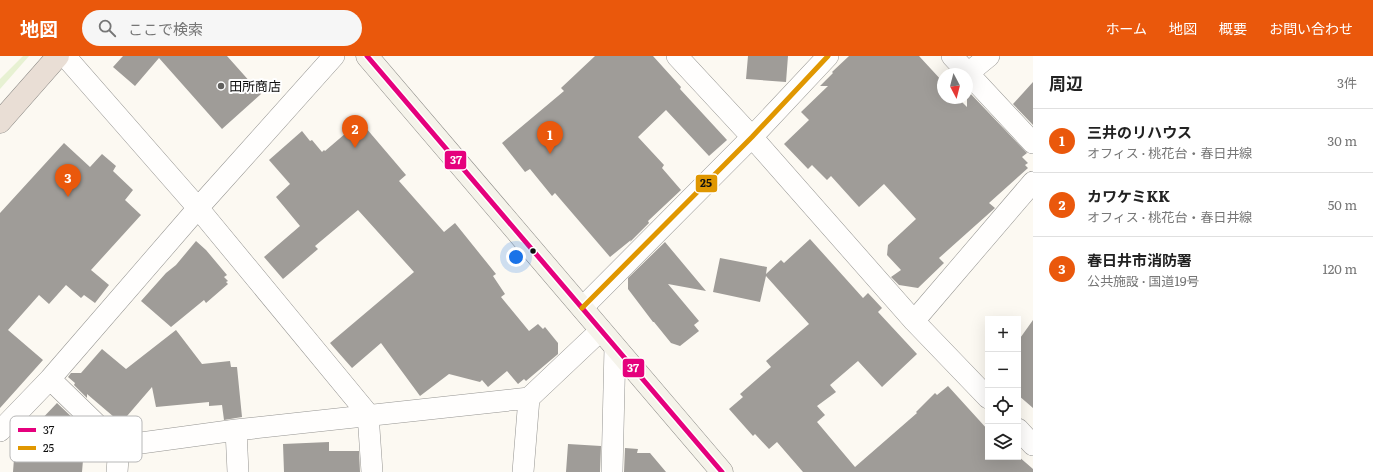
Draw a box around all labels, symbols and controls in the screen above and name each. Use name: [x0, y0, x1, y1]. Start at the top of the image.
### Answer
search box: [82, 10, 362, 46]
text: 地図: [20, 14, 58, 42]
icon: search: [96, 17, 118, 39]
text: ここで検索: [128, 17, 203, 40]
text: ホーム: [1105, 18, 1147, 38]
text: 地図: [1169, 18, 1197, 38]
text: 概要: [1219, 18, 1247, 38]
text: お問い合わせ: [1269, 18, 1353, 38]
north arrow: [937, 68, 973, 104]
text: 周辺: [1049, 70, 1083, 95]
text: 3件: [1337, 73, 1357, 92]
place label: 田所商店: [229, 76, 281, 95]
marker: 田所商店: [216, 81, 226, 91]
pin: 2: [342, 115, 368, 148]
text: 三井のリハウス: [1087, 120, 1192, 143]
pin: 1: [537, 121, 563, 154]
text: 1: [1059, 131, 1065, 150]
text: 30 m: [1327, 131, 1357, 150]
text: オフィス · 桃花台・春日井線: [1087, 143, 1252, 162]
line badge: 37: [444, 150, 467, 170]
text: 37: [450, 151, 462, 167]
pin: 3: [55, 164, 81, 197]
line badge: 25: [695, 174, 718, 193]
text: 25: [700, 174, 712, 190]
text: カワケミKK: [1087, 184, 1170, 207]
text: 2: [1059, 195, 1065, 214]
text: 50 m: [1328, 195, 1357, 214]
text: オフィス · 桃花台・春日井線: [1087, 207, 1252, 226]
unlabelled marker: [528, 246, 538, 256]
your location: [506, 247, 526, 267]
text: 春日井市消防署: [1087, 248, 1192, 271]
text: 3: [1058, 259, 1066, 278]
text: 120 m: [1322, 259, 1357, 278]
text: 公共施設 · 国道19号: [1087, 271, 1200, 290]
map controls: [985, 316, 1021, 460]
button: +: [985, 316, 1021, 352]
button: −: [985, 352, 1021, 388]
line badge: 37: [622, 358, 645, 378]
text: 37: [627, 359, 639, 375]
button: locate: [985, 388, 1021, 424]
legend: [10, 416, 142, 462]
text: 37: [43, 421, 55, 437]
button: layers: [985, 424, 1021, 460]
text: 25: [43, 439, 55, 455]

